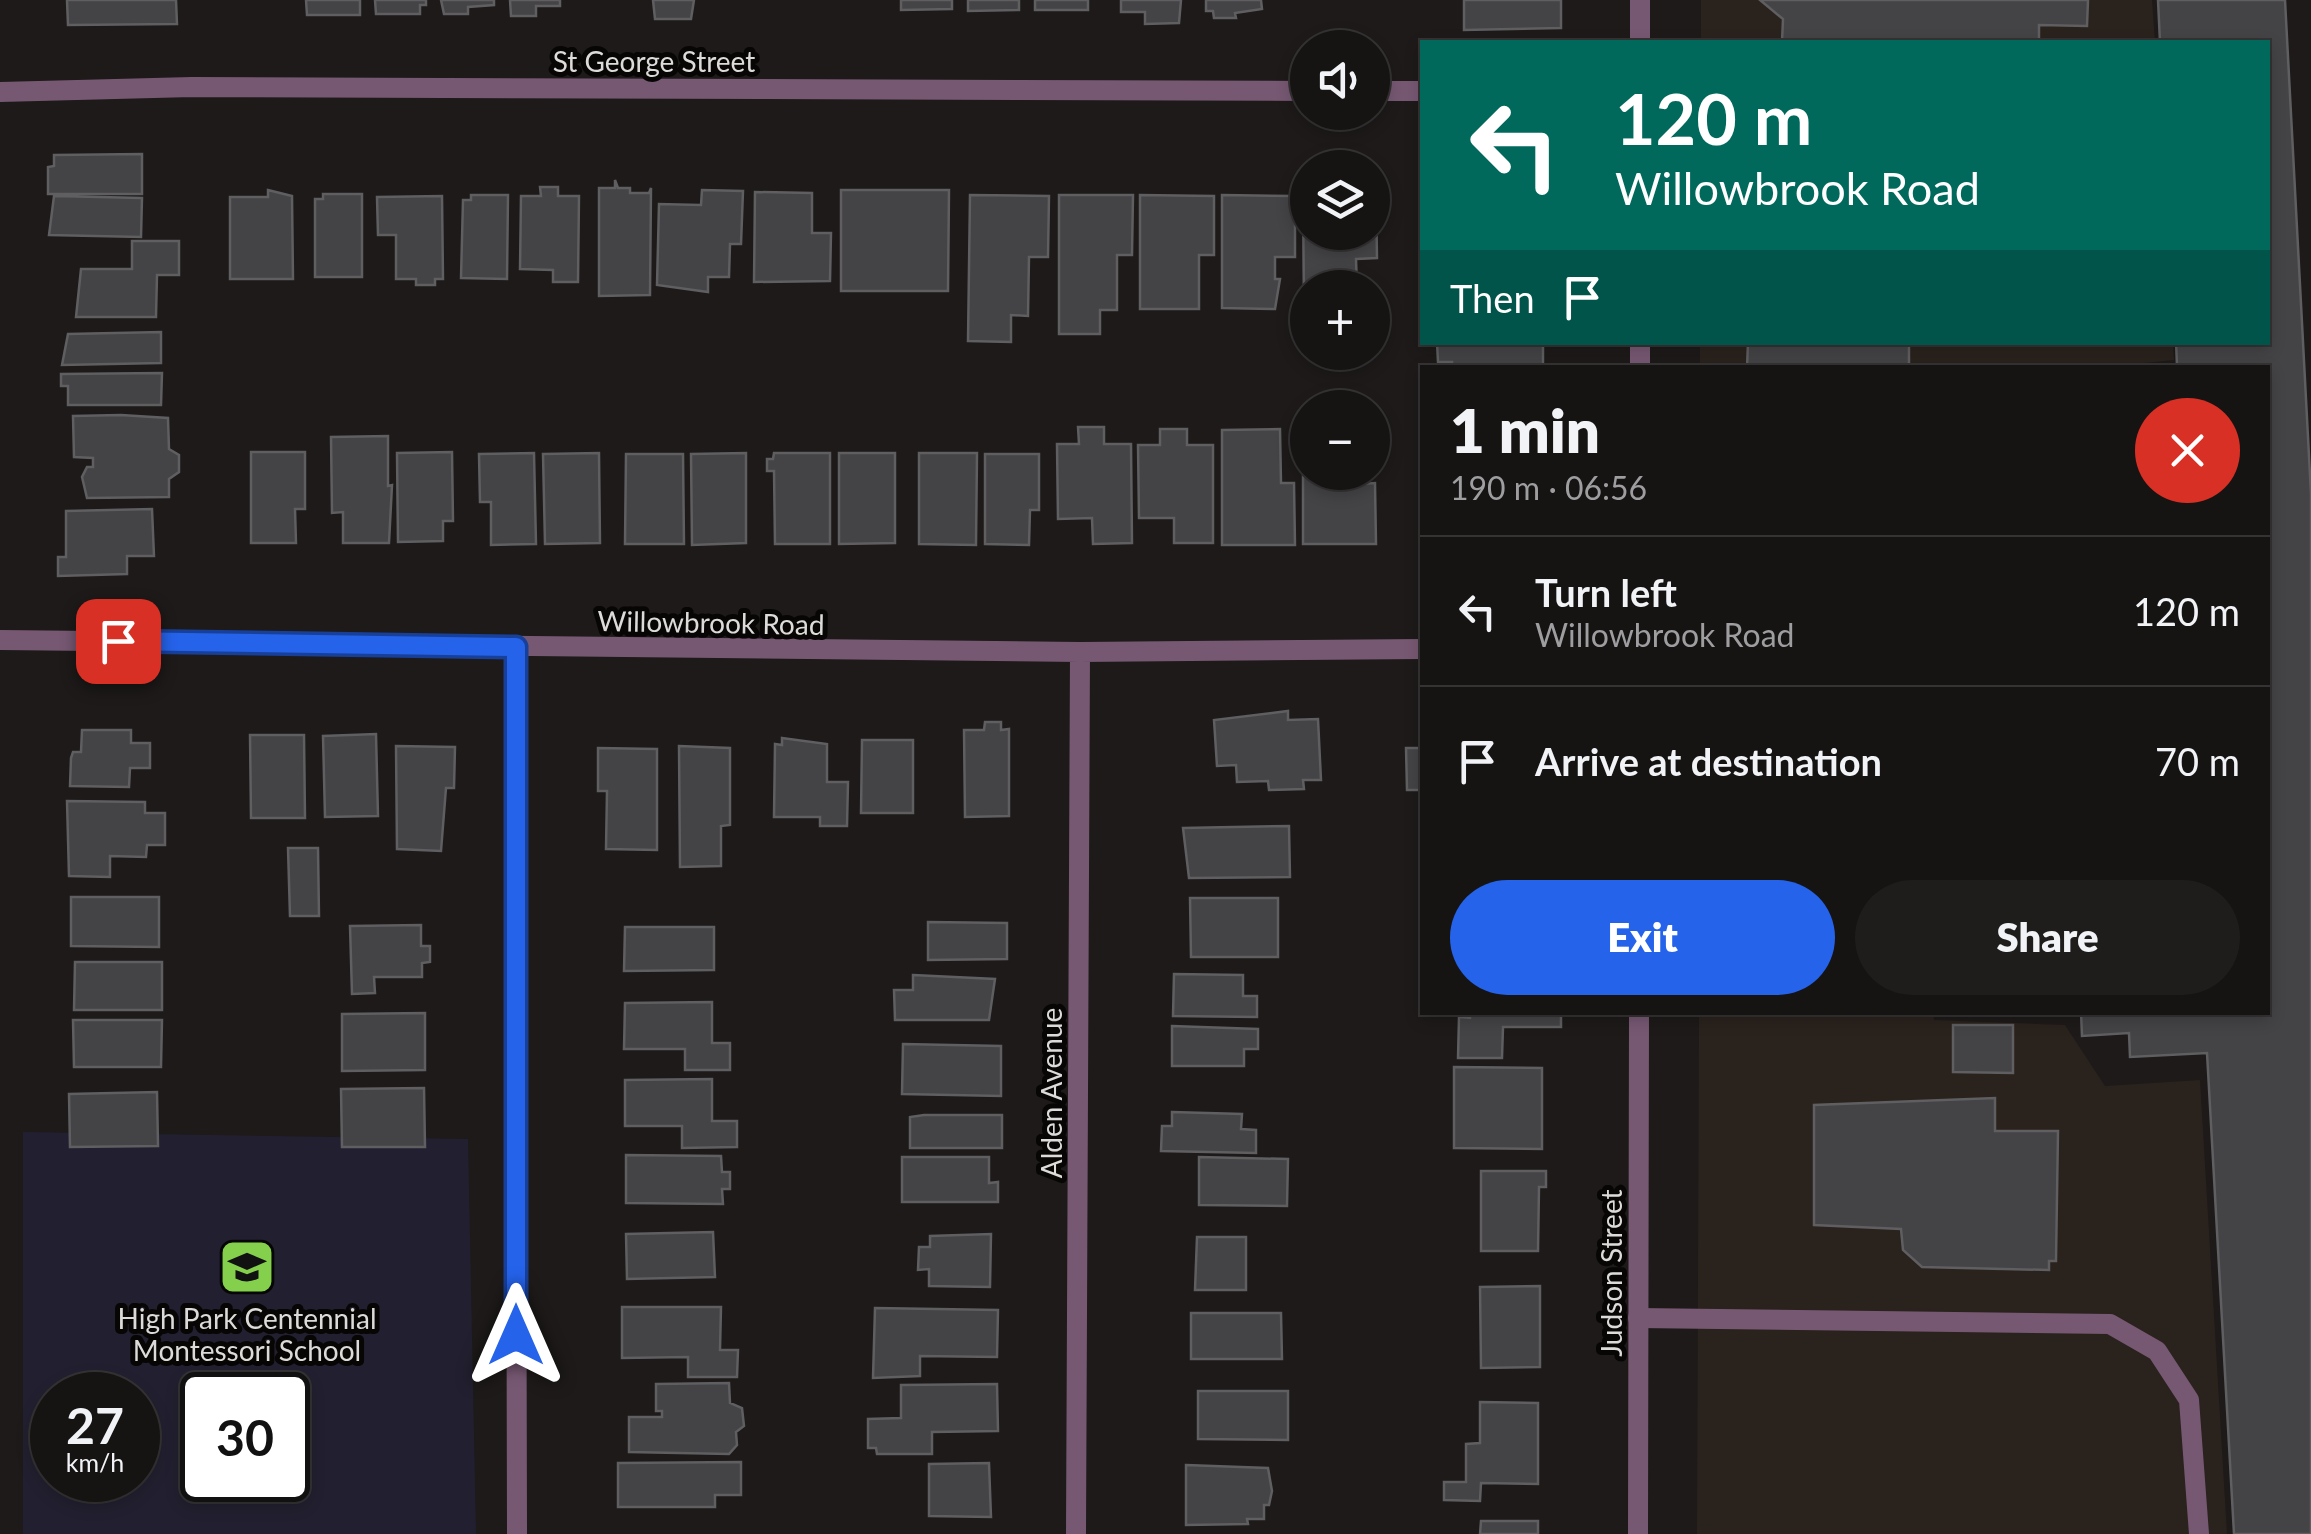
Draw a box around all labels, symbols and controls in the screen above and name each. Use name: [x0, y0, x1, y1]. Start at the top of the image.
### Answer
map controls: [1290, 30, 1390, 490]
button: sound: [1290, 30, 1390, 130]
street label: St George Street: [553, 44, 755, 78]
text: 120 m: [1615, 76, 1812, 160]
icon: left: [1450, 80, 1580, 210]
button: layers: [1290, 150, 1390, 250]
text: Willowbrook Road: [1615, 161, 1980, 215]
button: +: [1290, 270, 1390, 370]
icon: arrive: [1555, 270, 1610, 325]
text: Then: [1450, 275, 1535, 321]
button: −: [1290, 390, 1390, 490]
text: 1 min: [1450, 394, 1600, 466]
button: close: [2135, 398, 2240, 503]
text: 190 m · 06:56: [1450, 468, 1647, 507]
text: Turn left: [1535, 569, 1677, 615]
icon: left: [1450, 584, 1505, 639]
text: 120 m: [2133, 588, 2240, 634]
pin: [76, 599, 161, 684]
street label: Willowbrook Road: [597, 603, 825, 641]
icon: arrive: [91, 614, 146, 669]
text: Willowbrook Road: [1535, 615, 1794, 654]
icon: arrive: [1450, 734, 1505, 789]
text: Arrive at destination: [1535, 738, 1882, 784]
text: 70 m: [2155, 738, 2240, 784]
button: Exit: [1450, 880, 1835, 995]
button: Share: [1855, 880, 2240, 995]
street label: Alden Avenue: [1034, 1008, 1068, 1178]
street label: Judson Street: [1594, 1189, 1628, 1357]
school or university icon: High Park Centennial Montessori School: [217, 1237, 277, 1297]
position arrow: [464, 1283, 568, 1387]
place label: High Park Centennial Montessori School: [118, 1301, 377, 1367]
speed limit sign: 30: [180, 1372, 310, 1502]
text: 27: [66, 1395, 124, 1455]
text: km/h: [66, 1447, 124, 1477]

